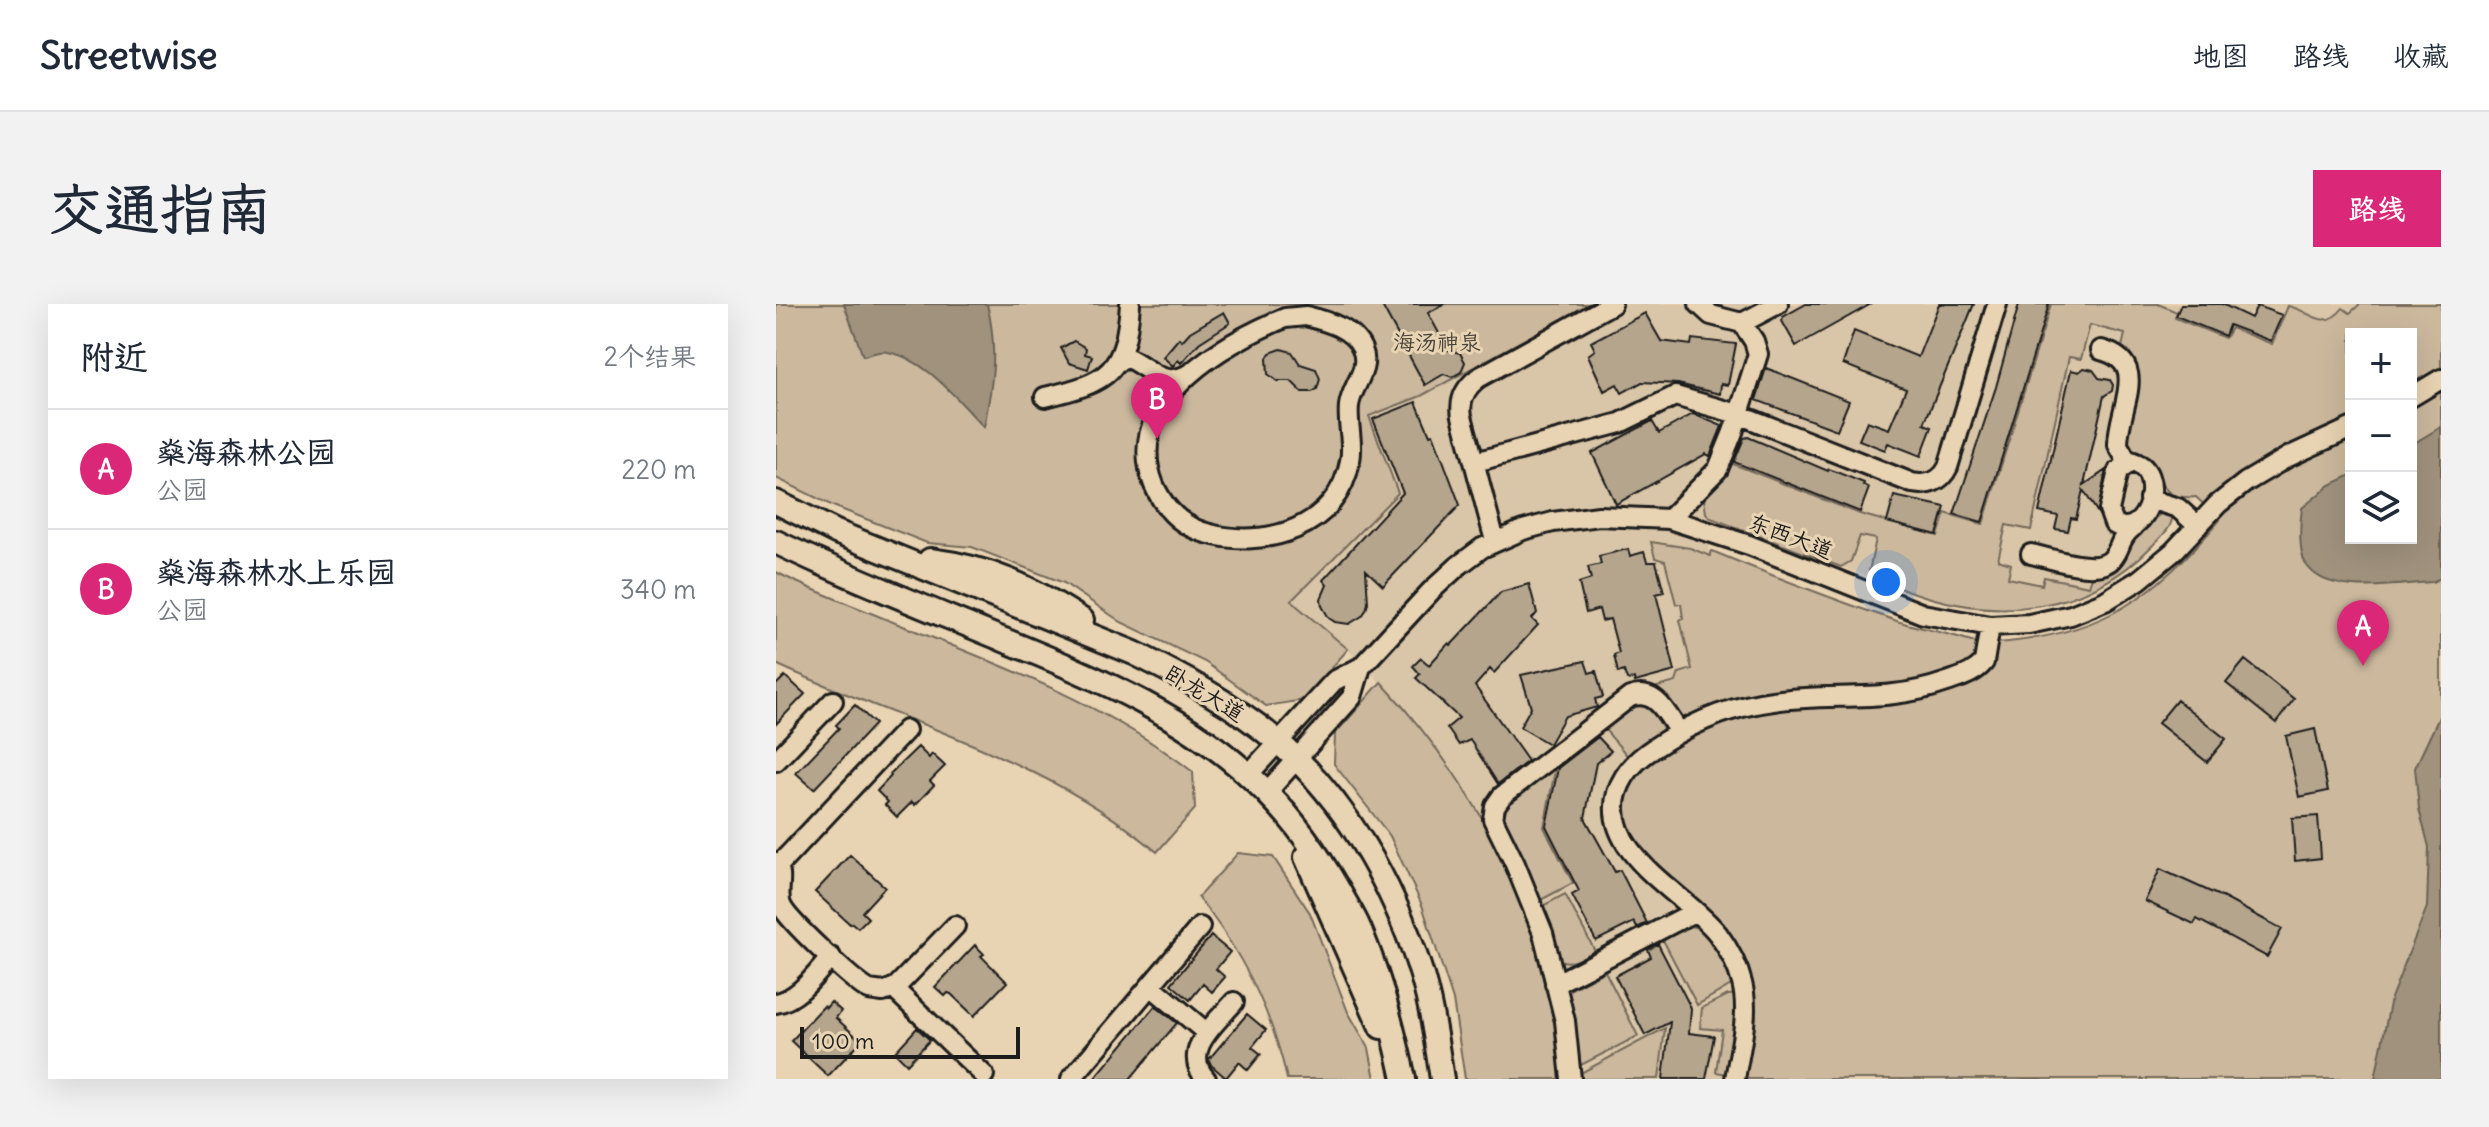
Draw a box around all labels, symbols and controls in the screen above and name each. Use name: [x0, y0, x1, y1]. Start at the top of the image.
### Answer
text: Streetwise: [40, 32, 218, 79]
text: 地图: [2193, 38, 2249, 74]
text: 路线: [2293, 38, 2349, 74]
text: 收藏: [2393, 38, 2449, 74]
button: 路线: [2313, 170, 2441, 247]
text: 交通指南: [48, 174, 272, 244]
park label: 海汤神泉: [1393, 328, 1481, 356]
map controls: [2345, 328, 2417, 544]
button: +: [2345, 328, 2417, 400]
text: 附近: [80, 335, 148, 378]
text: 2个结果: [604, 340, 696, 373]
pin: B: [1131, 373, 1183, 439]
button: −: [2345, 400, 2417, 472]
text: 燊海森林公园: [156, 433, 336, 471]
text: A: [98, 453, 114, 486]
text: 220 m: [621, 453, 696, 486]
button: layers: [2345, 472, 2417, 544]
text: 公园: [156, 473, 208, 506]
street label: 东西大道: [1745, 507, 1837, 565]
text: 燊海森林水上乐园: [156, 553, 396, 591]
your location: [1866, 562, 1906, 602]
text: B: [97, 573, 115, 606]
text: 340 m: [620, 573, 696, 606]
text: 公园: [156, 593, 208, 626]
pin: A: [2337, 600, 2389, 666]
street label: 卧龙大道: [1160, 658, 1250, 728]
scale bar: [800, 1023, 1020, 1059]
text: 100 m: [812, 1027, 874, 1055]

